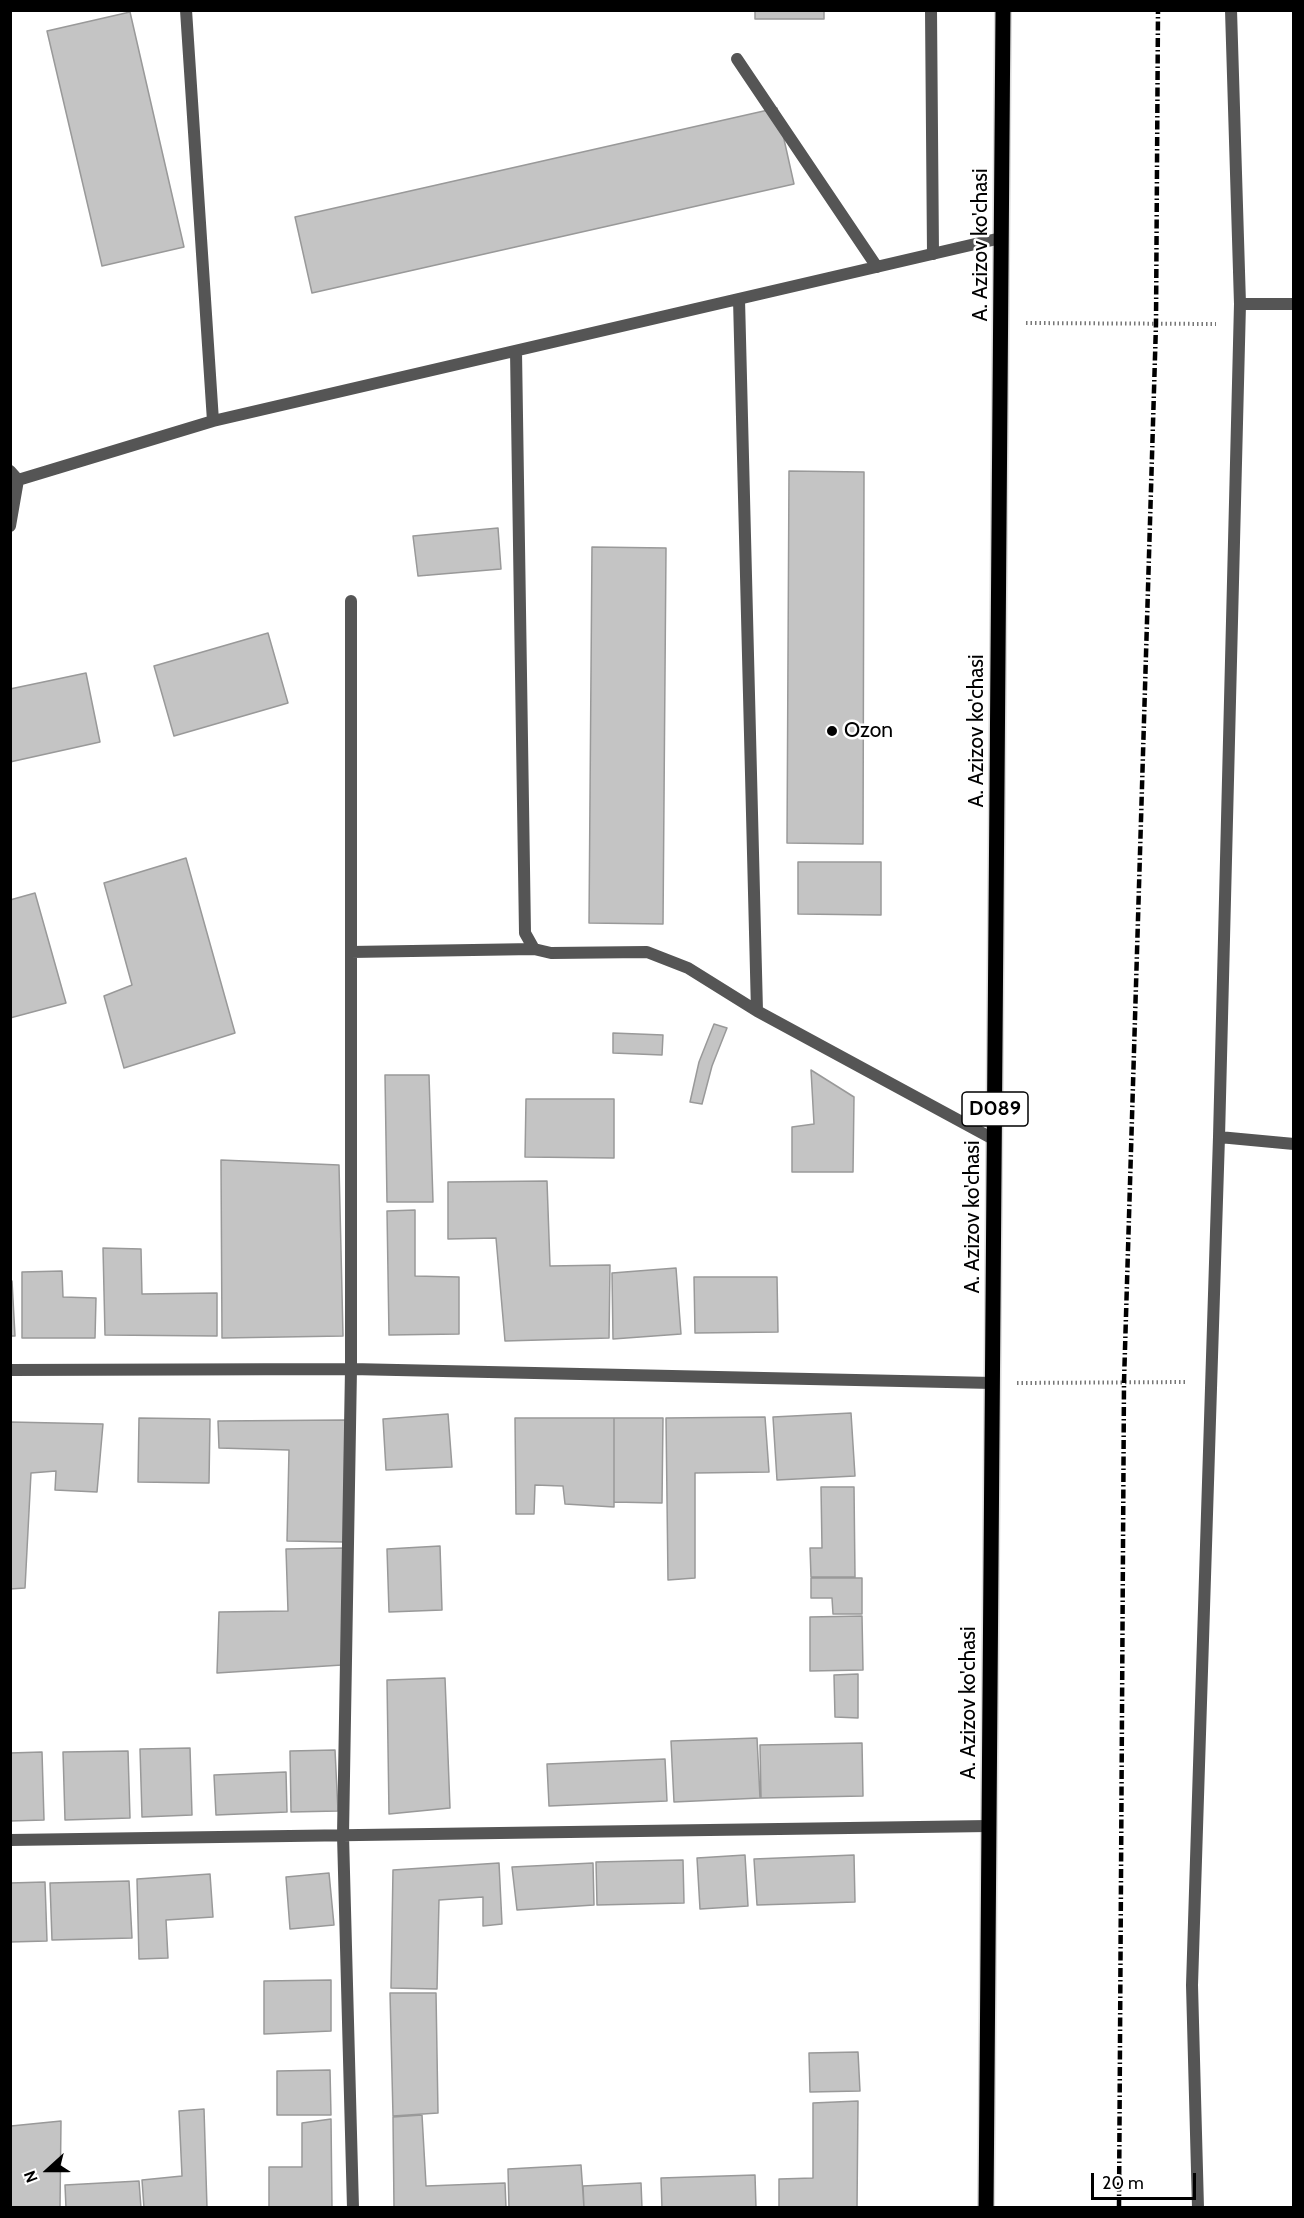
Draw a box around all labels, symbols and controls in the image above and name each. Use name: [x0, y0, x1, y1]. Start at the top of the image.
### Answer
street label: A. Azizov ko'chasi: [968, 169, 994, 321]
street label: A. Azizov ko'chasi: [964, 655, 990, 807]
place label: Ozon: [844, 718, 893, 744]
marker: Ozon: [825, 724, 839, 738]
road number: D089: [962, 1092, 1028, 1126]
street label: A. Azizov ko'chasi: [960, 1141, 986, 1293]
street label: A. Azizov ko'chasi: [956, 1627, 982, 1779]
north arrow: [18, 2140, 78, 2200]
scale bar: [1094, 2161, 1199, 2199]
text: N: [20, 2168, 42, 2185]
text: 20 m: [1102, 2172, 1144, 2194]

